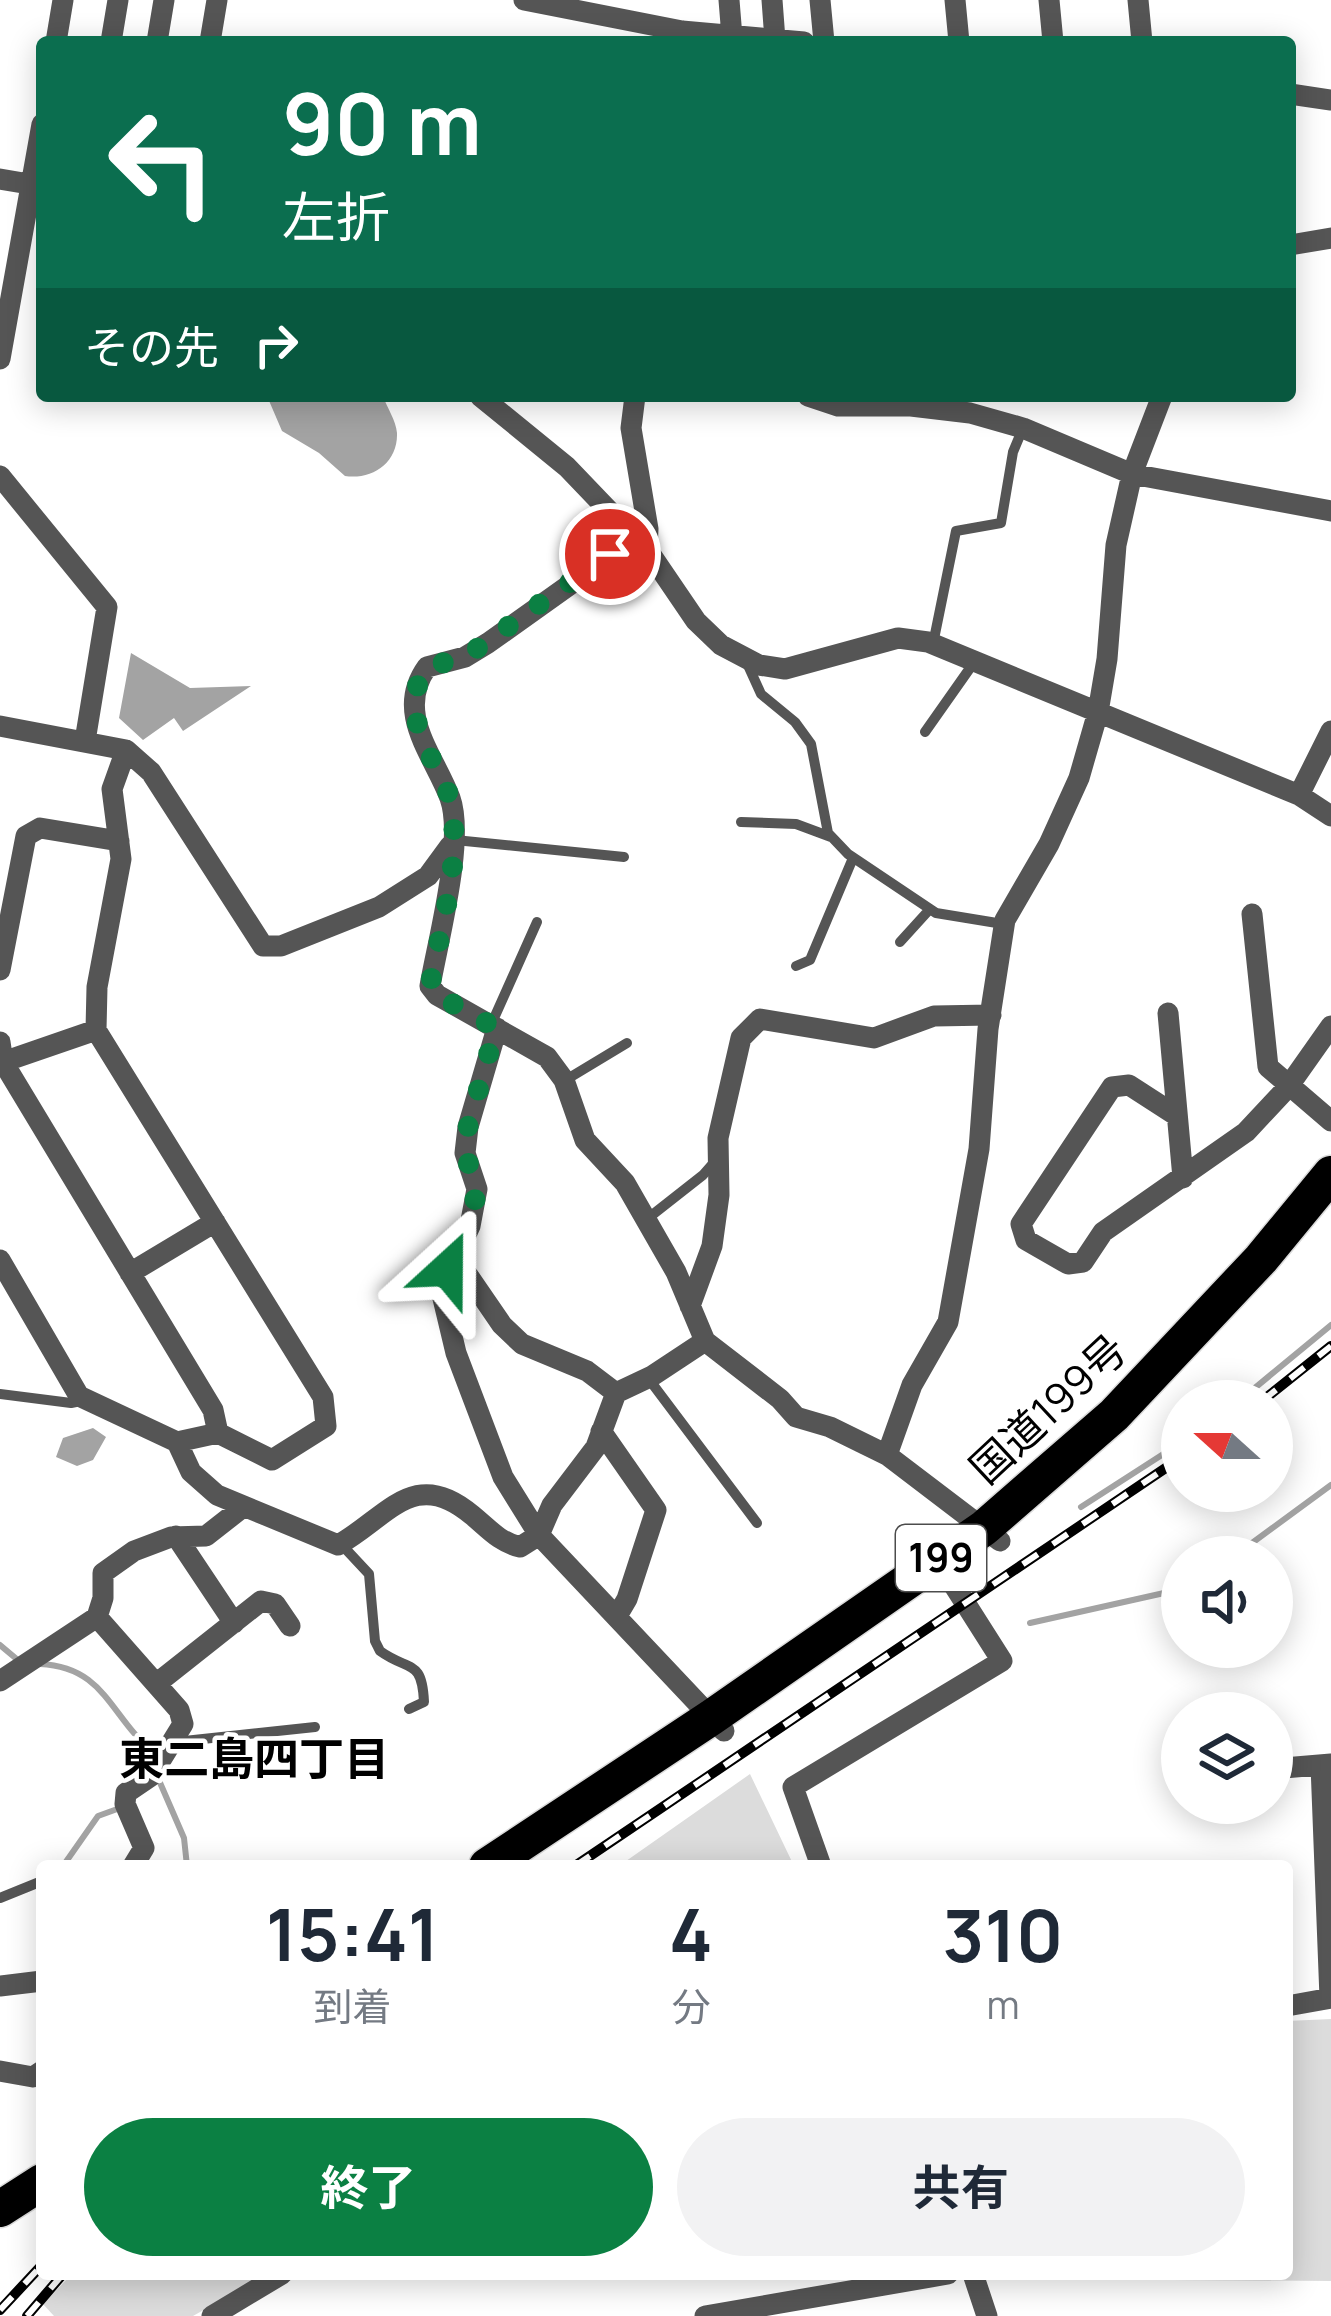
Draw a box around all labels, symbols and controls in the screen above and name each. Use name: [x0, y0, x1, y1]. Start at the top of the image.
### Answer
text: 90 m: [282, 65, 482, 180]
icon: left: [84, 84, 240, 240]
text: 左折: [282, 179, 390, 253]
icon: right: [243, 312, 309, 378]
text: その先: [84, 316, 219, 378]
pin: [559, 503, 661, 605]
icon: arrive: [577, 521, 643, 587]
position arrow: [384, 1206, 510, 1332]
street label: 国道199号: [956, 1321, 1138, 1496]
north arrow: [1161, 1380, 1293, 1512]
map controls: [1161, 1380, 1293, 1824]
road number: 199: [896, 1525, 986, 1591]
button: sound: [1161, 1536, 1293, 1668]
button: layers: [1161, 1692, 1293, 1824]
district label: 東二島四丁目: [119, 1727, 389, 1789]
text: 15:41: [266, 1884, 439, 1983]
text: 4: [669, 1884, 713, 1983]
text: 310: [943, 1885, 1063, 1984]
text: m: [986, 1977, 1019, 2031]
text: 到着: [314, 1979, 392, 2033]
text: 分: [671, 1979, 710, 2033]
button: 終了: [84, 2118, 653, 2256]
button: 共有: [677, 2118, 1245, 2256]

